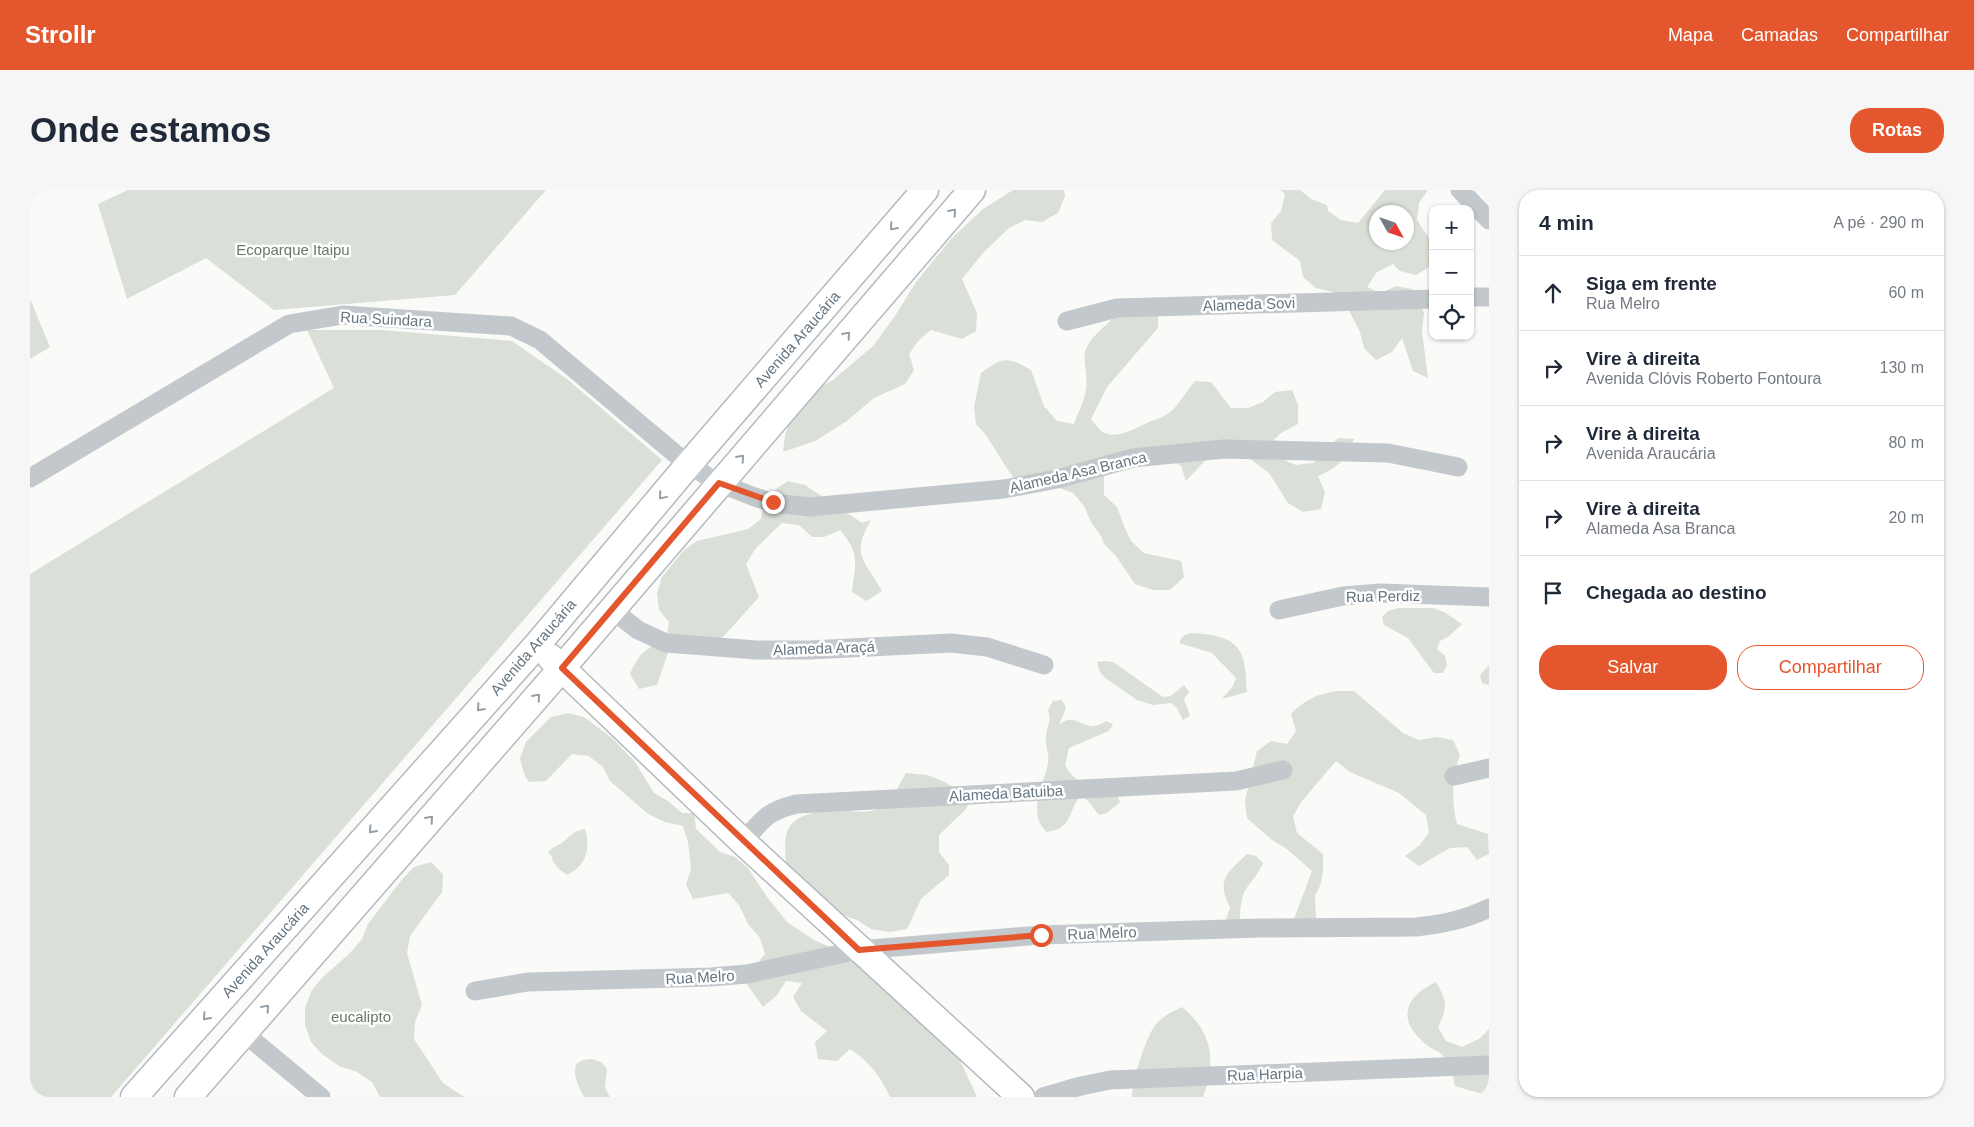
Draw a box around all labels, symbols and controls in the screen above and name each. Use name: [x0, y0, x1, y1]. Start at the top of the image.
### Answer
text: Strollr: [25, 21, 96, 48]
text: Mapa: [1668, 25, 1713, 45]
text: Camadas: [1741, 25, 1818, 45]
text: Compartilhar: [1846, 25, 1949, 45]
button: Rotas: [1850, 108, 1944, 153]
text: Onde estamos: [30, 110, 271, 149]
north arrow: [1369, 205, 1414, 250]
map controls: [1429, 205, 1474, 340]
button: +: [1429, 205, 1474, 250]
one-way arrow: [948, 208, 957, 217]
text: 4 min: [1539, 211, 1594, 234]
text: A pé · 290 m: [1833, 214, 1924, 231]
one-way arrow: [891, 221, 899, 230]
park label: Ecoparque Itaipu: [236, 241, 350, 258]
button: −: [1429, 250, 1474, 295]
text: Siga em frente: [1586, 273, 1717, 294]
icon: ahead: [1539, 279, 1567, 307]
text: 60 m: [1888, 284, 1924, 301]
street label: Avenida Araucária: [751, 287, 844, 390]
street label: Alameda Sovi: [1202, 294, 1296, 314]
button: locate: [1429, 295, 1474, 340]
text: Rua Melro: [1586, 295, 1660, 312]
street label: Rua Suindara: [340, 308, 433, 330]
one-way arrow: [841, 331, 850, 340]
text: Vire à direita: [1586, 348, 1700, 369]
icon: right: [1539, 354, 1567, 382]
text: 130 m: [1880, 359, 1924, 376]
text: Avenida Clóvis Roberto Fontoura: [1586, 370, 1821, 387]
text: Vire à direita: [1586, 423, 1700, 444]
icon: right: [1539, 429, 1567, 457]
text: 80 m: [1888, 434, 1924, 451]
text: Avenida Araucária: [1586, 445, 1716, 462]
street label: Alameda Asa Branca: [1008, 448, 1149, 496]
one-way arrow: [735, 454, 744, 463]
one-way arrow: [659, 490, 667, 499]
route end: [762, 491, 785, 514]
text: Vire à direita: [1586, 498, 1700, 519]
icon: right: [1539, 504, 1567, 532]
text: 20 m: [1888, 509, 1924, 526]
text: Alameda Asa Branca: [1586, 520, 1735, 537]
icon: arrive: [1539, 579, 1567, 607]
text: Chegada ao destino: [1586, 582, 1767, 603]
street label: Rua Perdiz: [1346, 587, 1420, 605]
street label: Avenida Araucária: [487, 595, 580, 698]
street label: Alameda Araçá: [773, 638, 876, 658]
button: Salvar: [1539, 645, 1727, 690]
button: Compartilhar: [1737, 645, 1924, 690]
one-way arrow: [531, 693, 540, 702]
one-way arrow: [477, 703, 486, 712]
street label: Alameda Batuiba: [949, 781, 1064, 804]
one-way arrow: [424, 816, 433, 825]
one-way arrow: [369, 824, 378, 833]
street label: Avenida Araucária: [218, 899, 312, 1001]
street label: Rua Melro: [1067, 923, 1137, 943]
route start: [1030, 924, 1053, 947]
street label: Rua Melro: [665, 967, 735, 987]
one-way arrow: [260, 1004, 269, 1013]
park label: eucalipto: [331, 1008, 391, 1025]
one-way arrow: [203, 1011, 212, 1020]
street label: Rua Harpia: [1227, 1064, 1304, 1084]

